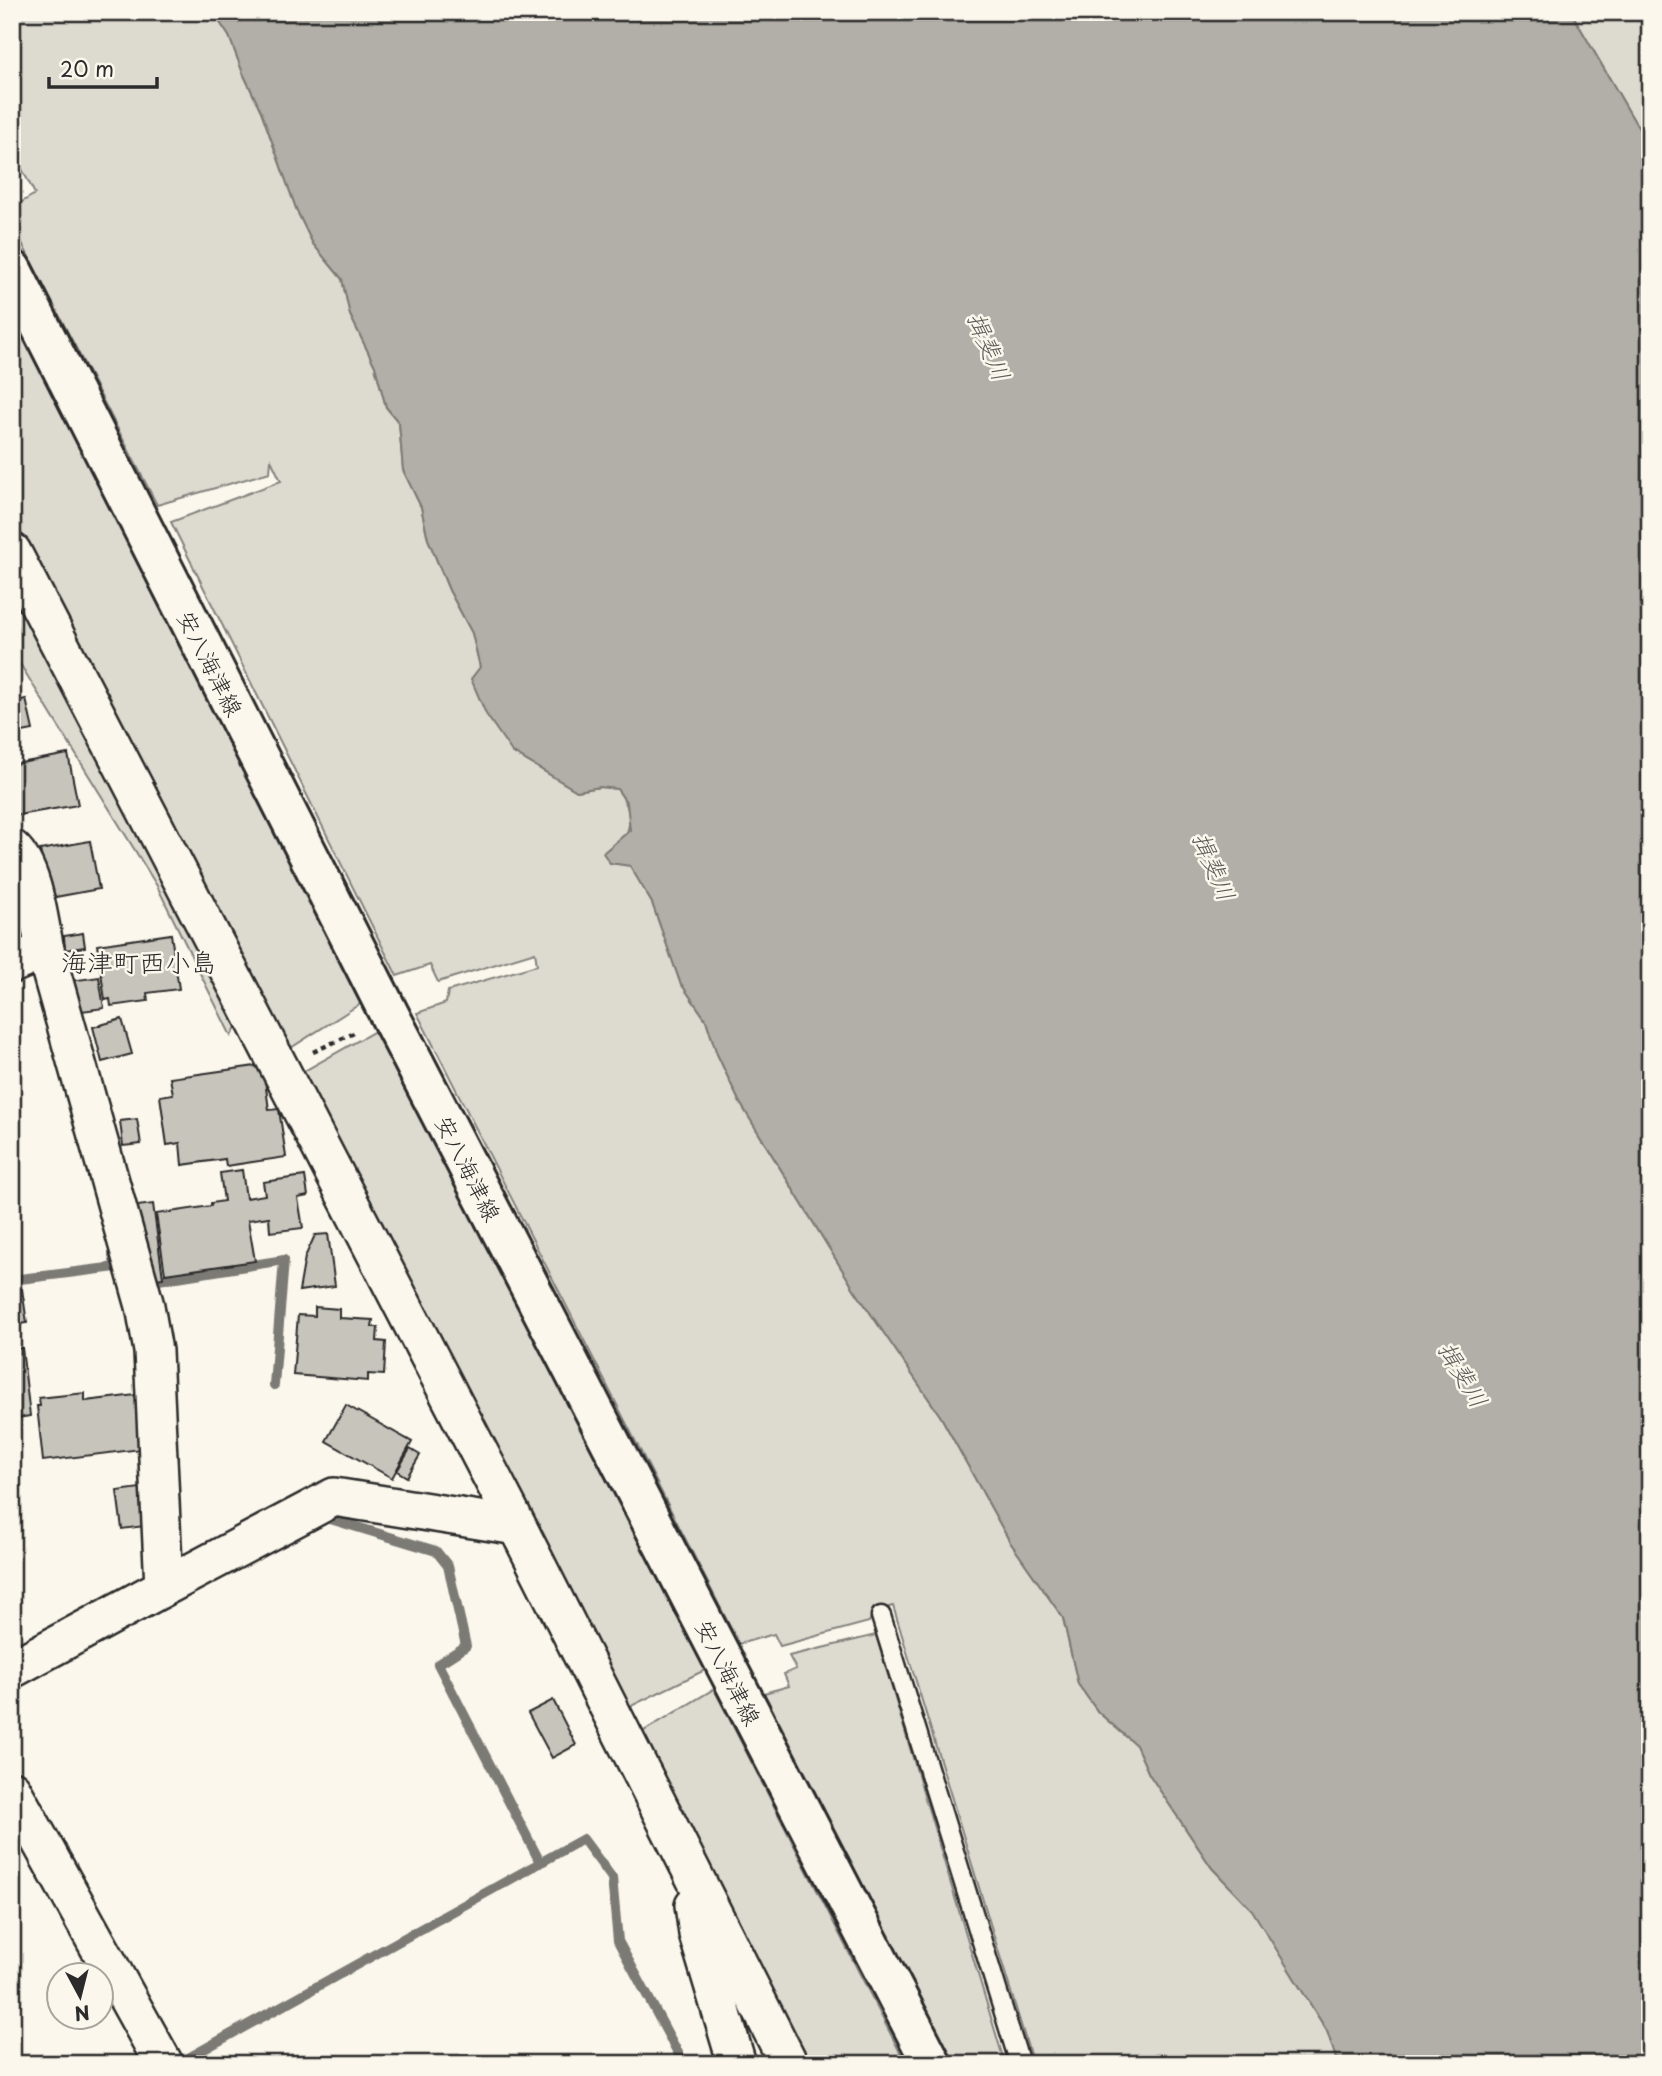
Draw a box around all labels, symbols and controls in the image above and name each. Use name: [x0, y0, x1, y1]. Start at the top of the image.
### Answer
scale bar: [49, 46, 158, 90]
text: 20 m: [60, 52, 114, 84]
water label: 揖斐川: [959, 306, 1021, 386]
street label: 安八海津線: [169, 604, 253, 722]
water label: 揖斐川: [1184, 826, 1246, 906]
district label: 海津町西小島: [61, 942, 217, 981]
street label: 安八海津線: [427, 1109, 511, 1227]
water label: 揖斐川: [1430, 1334, 1498, 1414]
street label: 安八海津線: [687, 1613, 771, 1731]
north arrow: [46, 1960, 116, 2030]
text: N: [73, 1999, 91, 2029]

